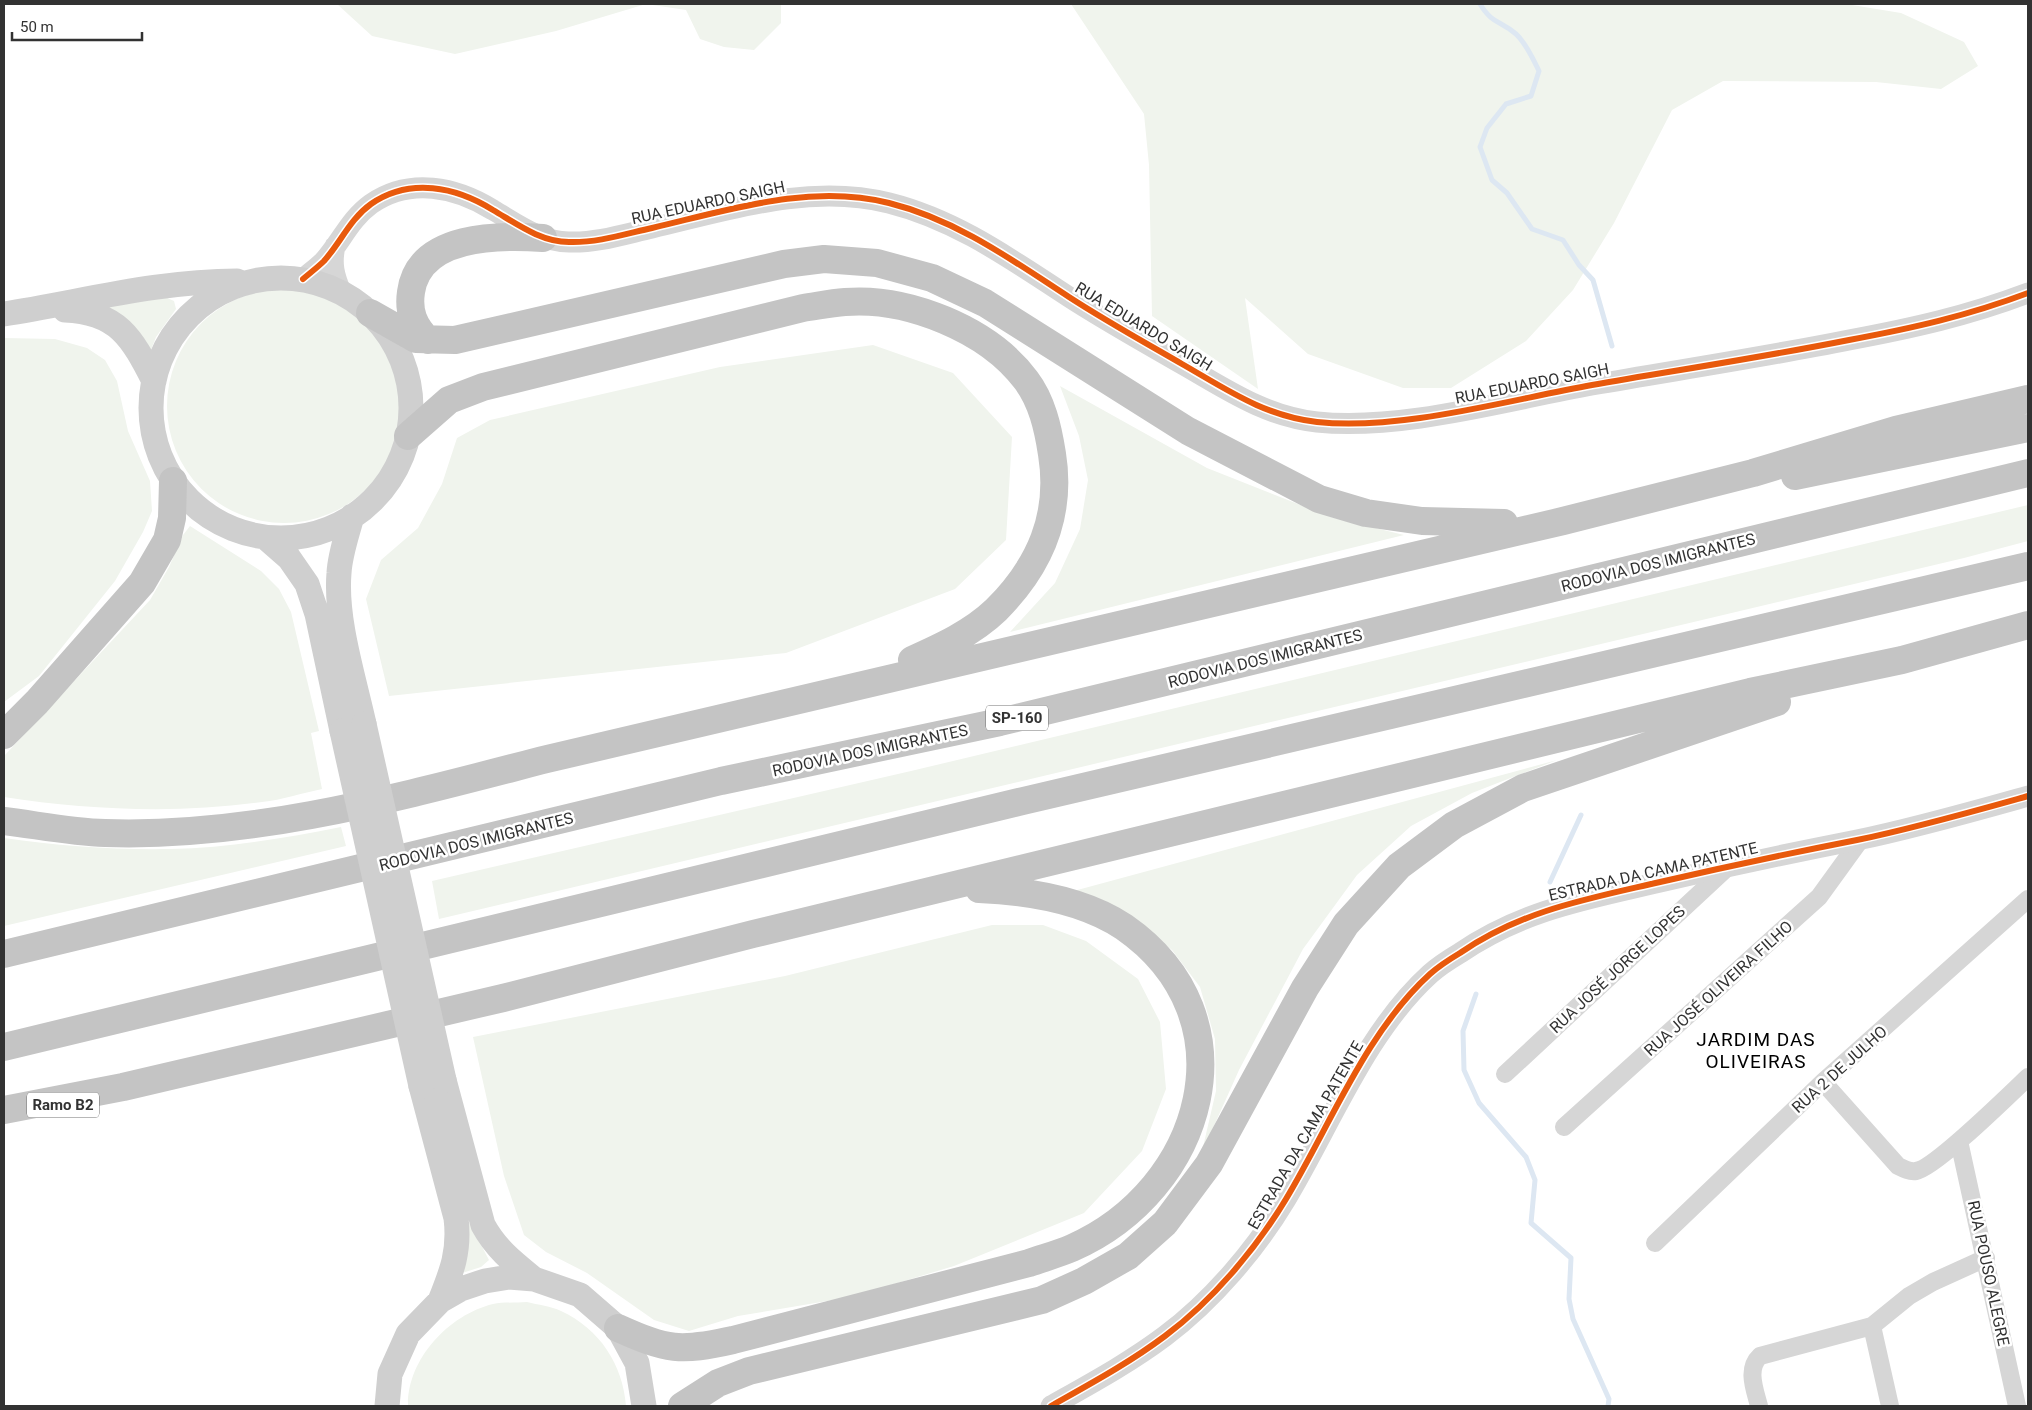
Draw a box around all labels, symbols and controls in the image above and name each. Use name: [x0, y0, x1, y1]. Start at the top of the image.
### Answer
scale bar: [12, 10, 142, 42]
text: 50 m: [20, 18, 54, 36]
street label: RUA EDUARDO SAIGH: [630, 177, 787, 228]
street label: RUA EDUARDO SAIGH: [1072, 278, 1216, 375]
street label: RUA EDUARDO SAIGH: [1453, 359, 1611, 408]
street label: RODOVIA DOS IMIGRANTES: [1559, 529, 1757, 596]
street label: RODOVIA DOS IMIGRANTES: [1166, 625, 1364, 692]
road number: SP-160: [986, 706, 1048, 730]
street label: RODOVIA DOS IMIGRANTES: [771, 720, 970, 781]
street label: RODOVIA DOS IMIGRANTES: [377, 808, 575, 875]
street label: ESTRADA DA CAMA PATENTE: [1547, 838, 1760, 905]
street label: RUA JOSÉ JORGE LOPES: [1546, 902, 1689, 1037]
street label: RUA JOSÉ OLIVEIRA FILHO: [1640, 917, 1796, 1060]
street label: RUA 2 DE JULHO: [1788, 1022, 1891, 1117]
district label: JARDIM DAS OLIVEIRAS: [1696, 1028, 1816, 1073]
street label: ESTRADA DA CAMA PATENTE: [1244, 1038, 1367, 1233]
road number: Ramo B2: [27, 1092, 99, 1118]
street label: RUA POUSO ALEGRE: [1964, 1199, 2013, 1348]

